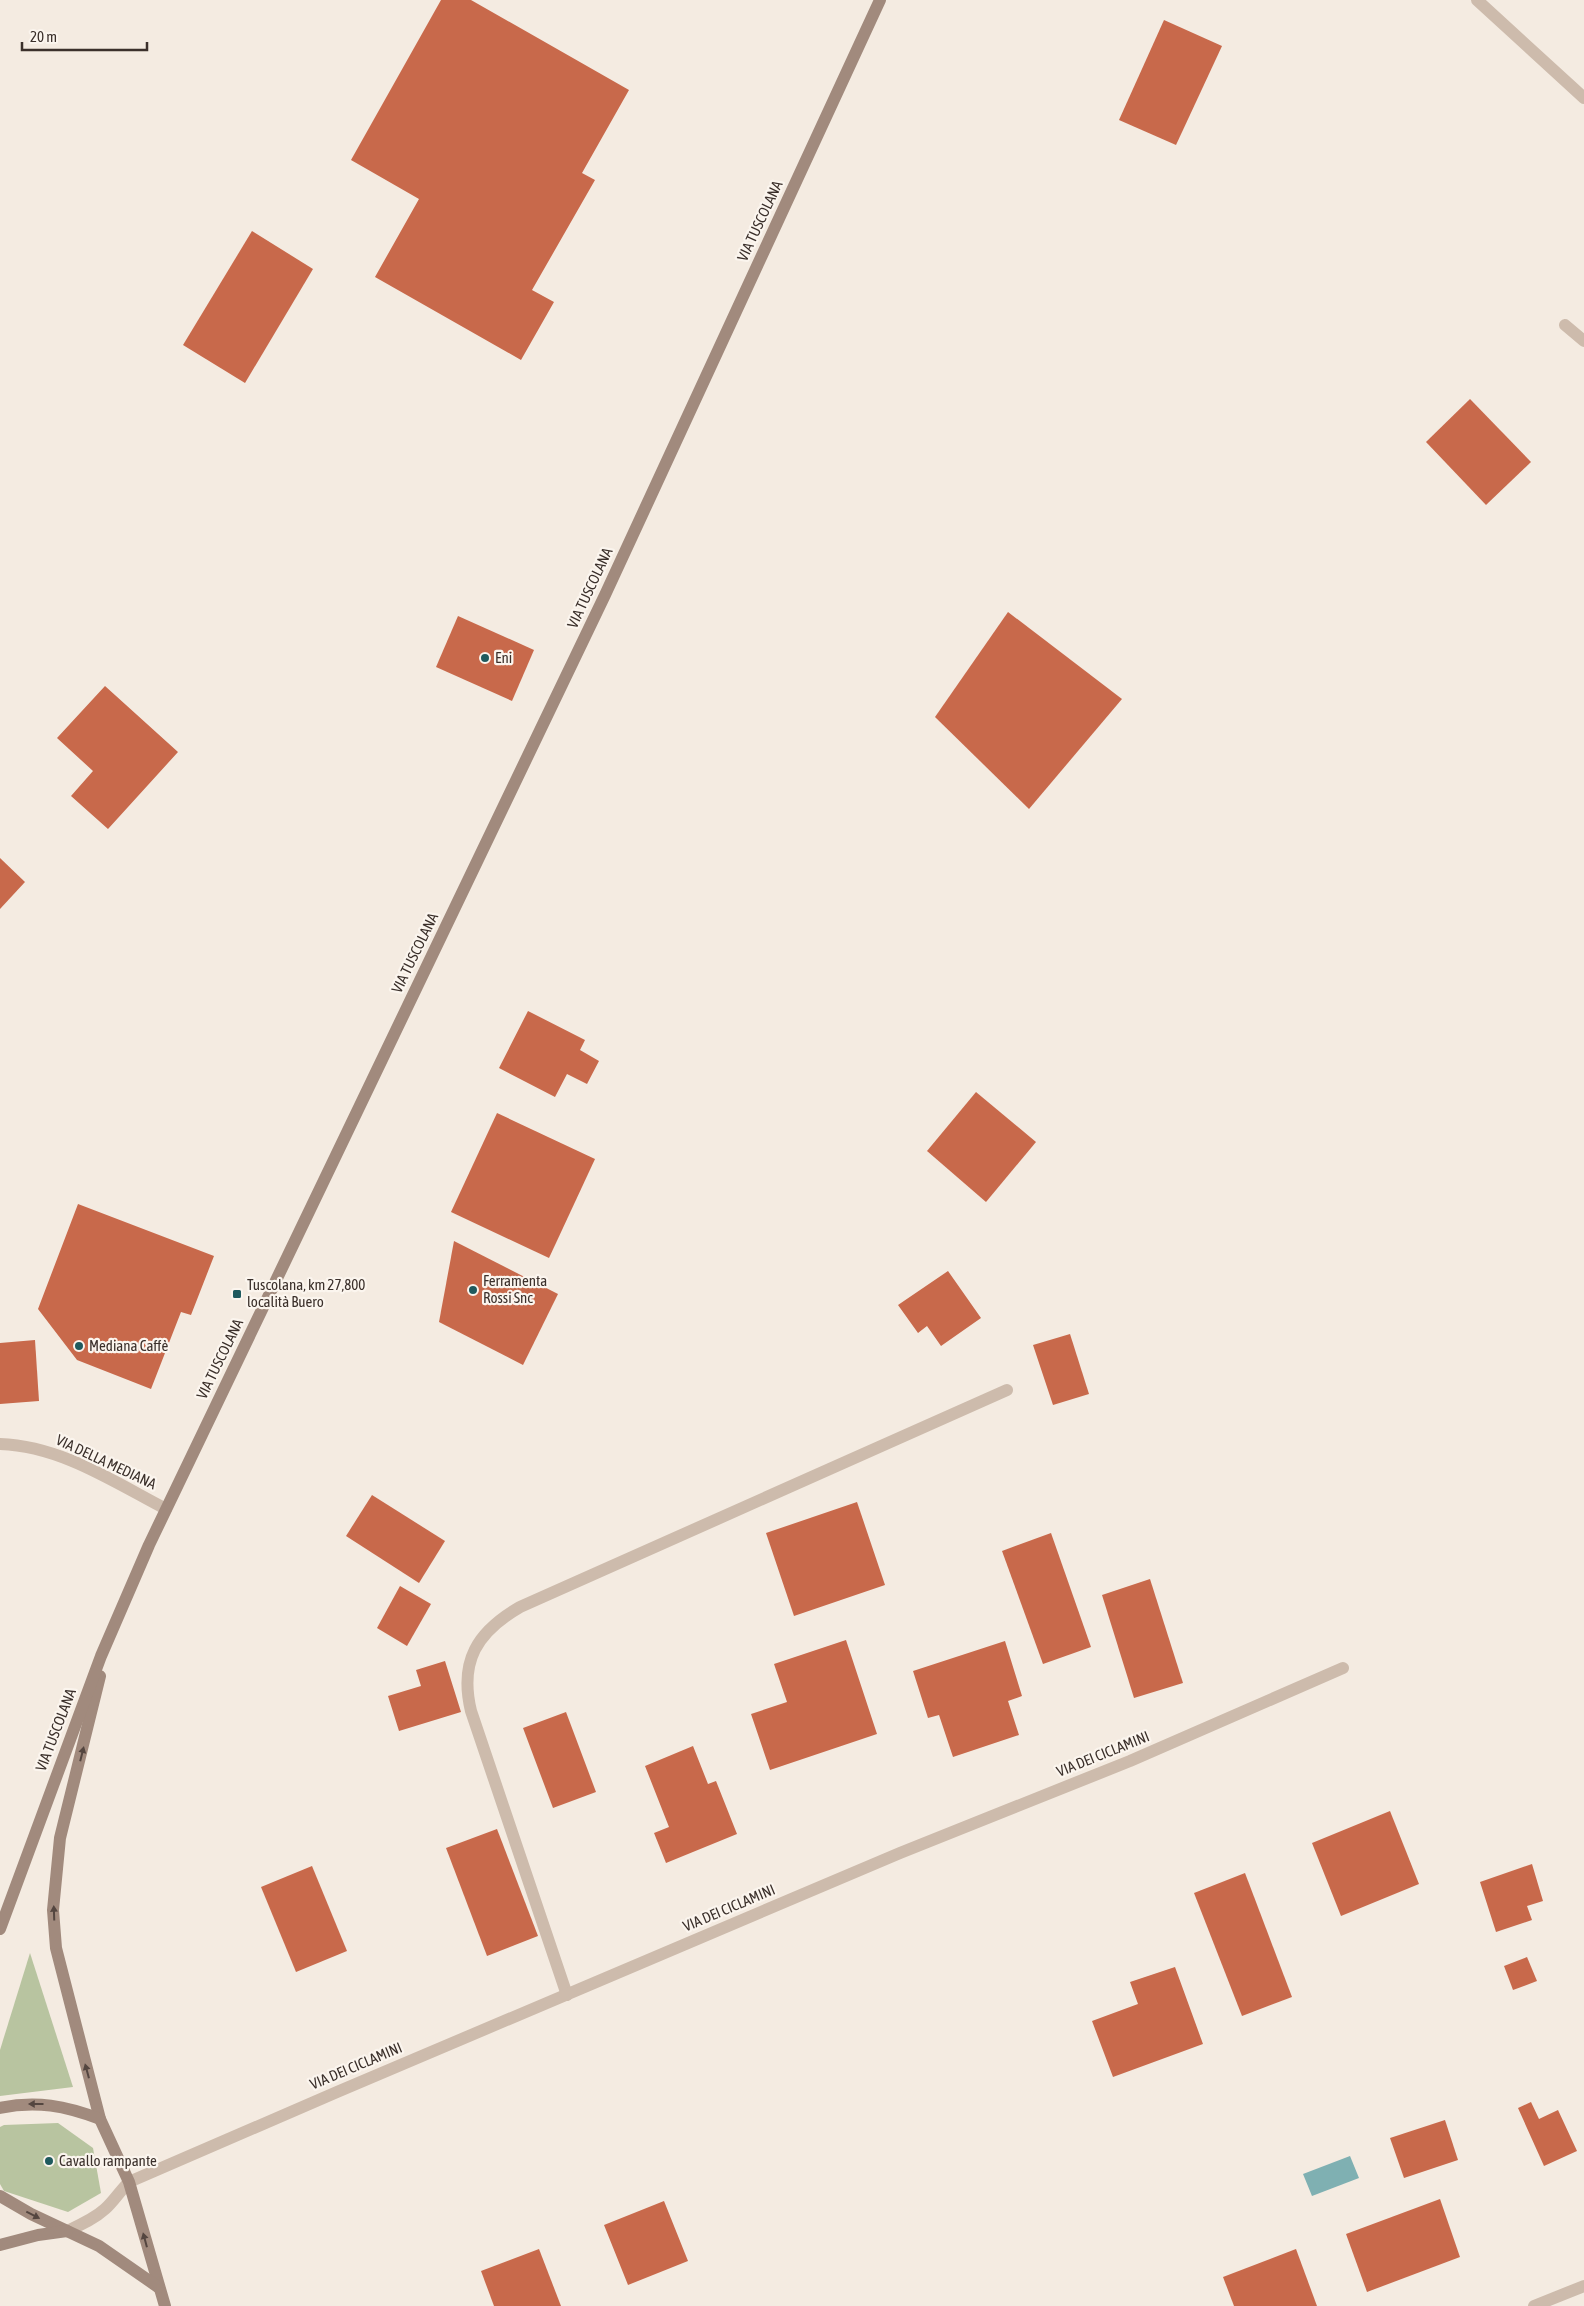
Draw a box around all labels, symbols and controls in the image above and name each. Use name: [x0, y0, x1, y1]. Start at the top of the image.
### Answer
scale bar: [22, 20, 148, 52]
text: 20 m: [30, 28, 57, 45]
street label: VIA TUSCOLANA: [733, 177, 786, 264]
street label: VIA TUSCOLANA: [563, 544, 616, 631]
place label: Eni: [495, 649, 512, 666]
marker: Eni: [479, 652, 491, 664]
street label: VIA TUSCOLANA: [388, 909, 442, 996]
place label: Ferramenta Rossi Snc: [483, 1272, 547, 1306]
place label: Tuscolana, km 27,800 località Buero: [247, 1276, 365, 1310]
marker: Ferramenta Rossi Snc: [467, 1284, 479, 1296]
marker: Tuscolana, km 27,800 località Buero: [231, 1288, 243, 1300]
street label: VIA TUSCOLANA: [193, 1315, 247, 1402]
place label: Mediana Caffè: [89, 1337, 168, 1354]
marker: Mediana Caffè: [73, 1340, 85, 1352]
street label: VIA DELLA MEDIANA: [53, 1431, 160, 1492]
street label: VIA TUSCOLANA: [32, 1686, 79, 1773]
street label: VIA DEI CICLAMINI: [1054, 1727, 1152, 1780]
one-way arrow: [78, 1746, 86, 1761]
street label: VIA DEI CICLAMINI: [680, 1881, 777, 1935]
one-way arrow: [49, 1905, 57, 1921]
street label: VIA DEI CICLAMINI: [307, 2039, 404, 2093]
one-way arrow: [83, 2064, 91, 2079]
one-way arrow: [28, 2100, 44, 2108]
place label: Cavallo rampante: [59, 2152, 157, 2169]
marker: Cavallo rampante: [43, 2155, 55, 2167]
one-way arrow: [26, 2211, 40, 2219]
one-way arrow: [141, 2233, 149, 2248]

